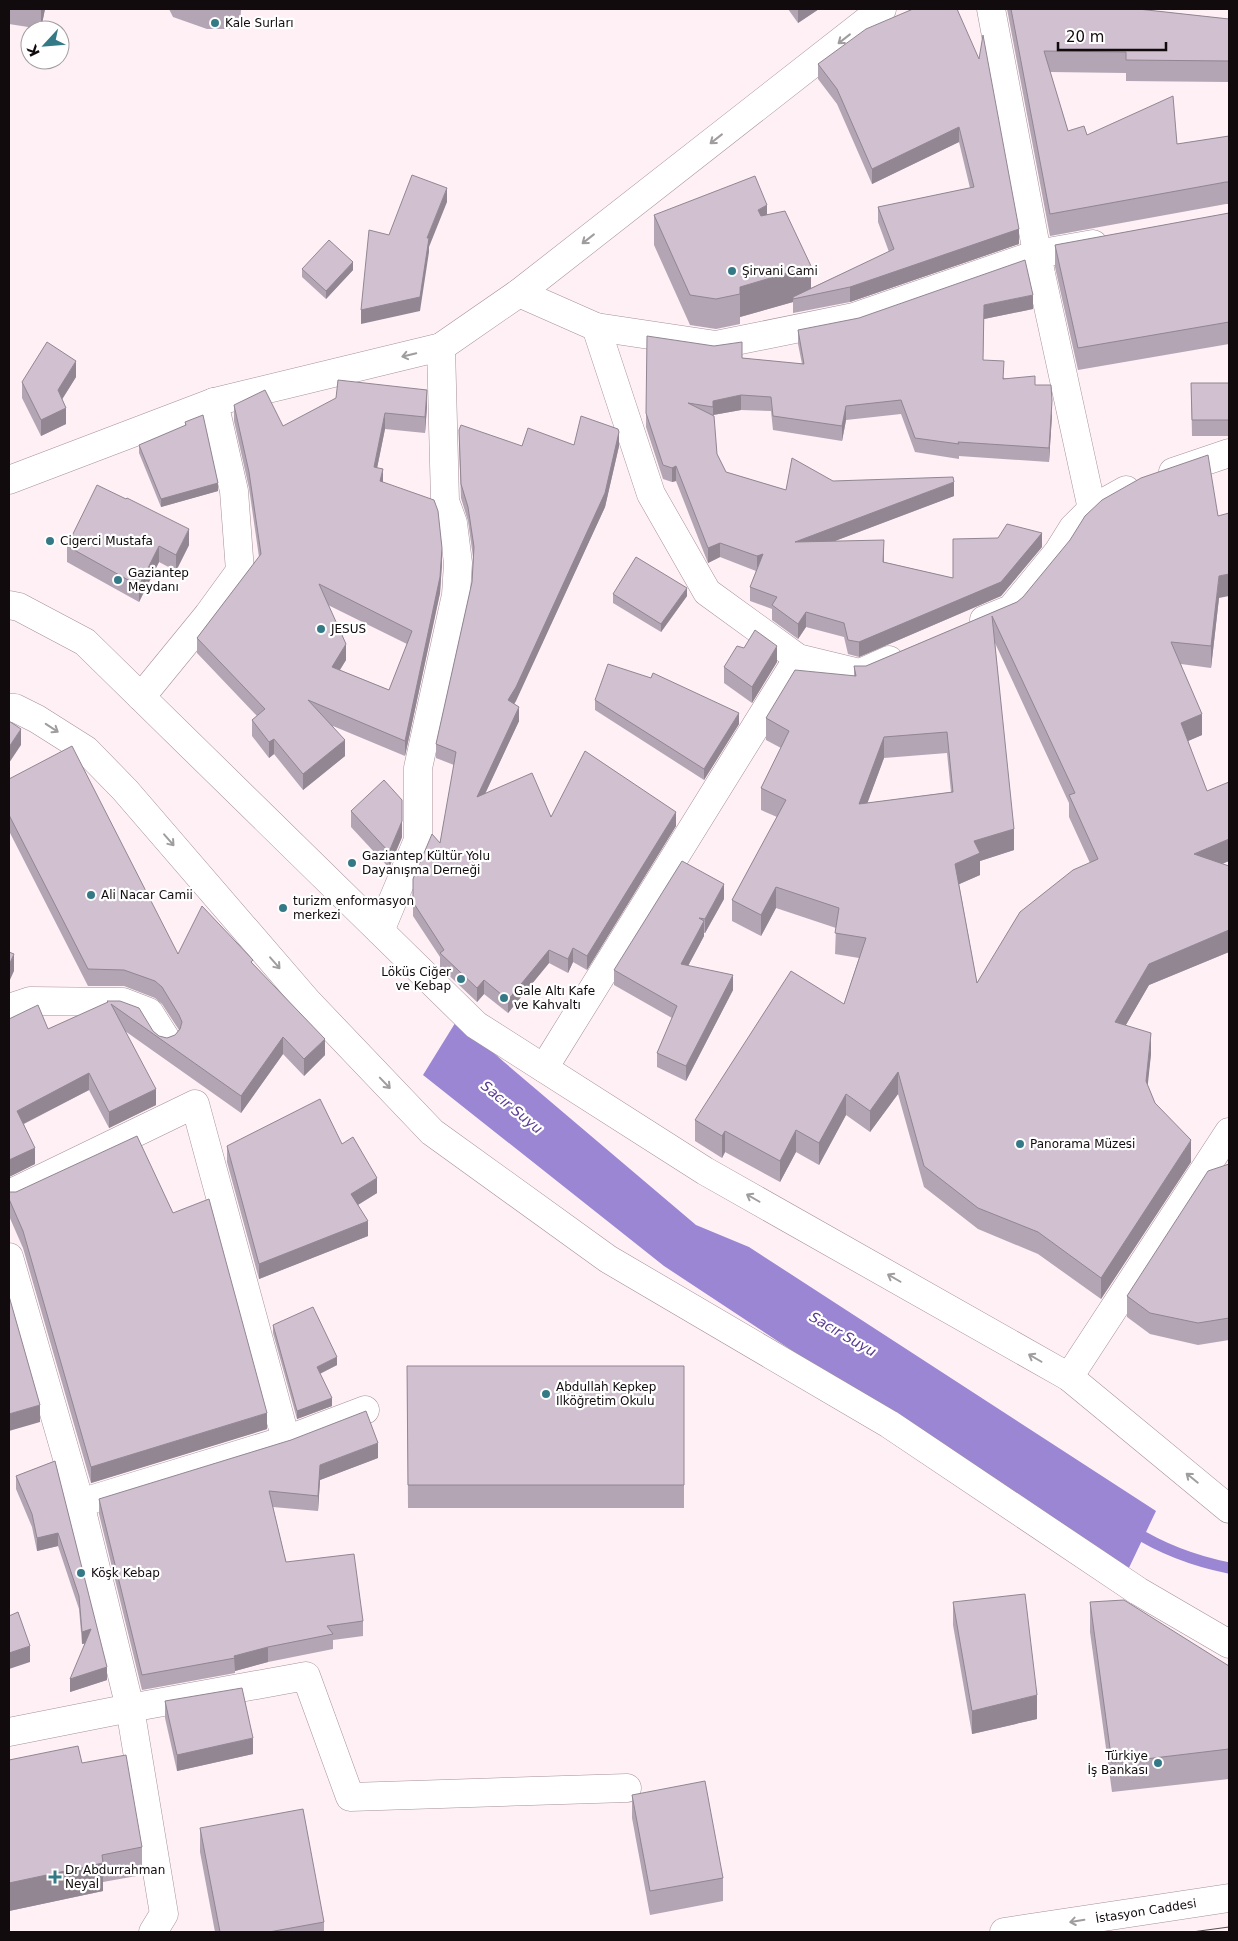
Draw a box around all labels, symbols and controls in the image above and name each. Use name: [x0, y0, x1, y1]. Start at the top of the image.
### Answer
place label: Kale Surları: [225, 16, 294, 30]
marker: Kale Surları: [209, 17, 221, 29]
north arrow: [20, 20, 70, 70]
scale bar: [1058, 20, 1166, 52]
text: 20 m: [1066, 28, 1104, 46]
one-way arrow: [838, 33, 851, 44]
text: K: [23, 41, 43, 59]
one-way arrow: [709, 134, 723, 144]
one-way arrow: [581, 234, 595, 244]
place label: Şirvani Cami: [742, 264, 818, 278]
marker: Şirvani Cami: [726, 265, 738, 277]
one-way arrow: [402, 351, 418, 360]
place label: Cigerci Mustafa: [60, 534, 153, 548]
marker: Cigerci Mustafa: [44, 535, 56, 547]
place label: Gaziantep Meydanı: [128, 566, 189, 594]
marker: Gaziantep Meydanı: [112, 574, 124, 586]
place label: JESUS: [330, 622, 366, 636]
marker: JESUS: [315, 623, 327, 635]
one-way arrow: [45, 724, 59, 734]
one-way arrow: [163, 834, 174, 847]
place label: Gaziantep Kültür Yolu Dayanışma Derneği: [362, 849, 490, 877]
marker: Gaziantep Kültür Yolu Dayanışma Derneği: [346, 857, 358, 869]
place label: Ali Nacar Camii: [101, 888, 193, 902]
marker: Ali Nacar Camii: [85, 889, 97, 901]
place label: turizm enformasyon merkezi: [293, 894, 414, 922]
marker: turizm enformasyon merkezi: [277, 902, 289, 914]
one-way arrow: [269, 957, 281, 970]
place label: Löküs Ciğer ve Kebap: [381, 965, 451, 993]
marker: Löküs Ciğer ve Kebap: [455, 973, 467, 985]
place label: Gale Altı Kafe ve Kahvaltı: [514, 984, 595, 1012]
marker: Gale Altı Kafe ve Kahvaltı: [498, 992, 510, 1004]
one-way arrow: [379, 1076, 391, 1089]
water label: Sacır Suyu: [478, 1077, 546, 1137]
place label: Panorama Müzesi: [1030, 1137, 1135, 1151]
marker: Panorama Müzesi: [1014, 1138, 1026, 1150]
one-way arrow: [746, 1193, 760, 1203]
one-way arrow: [887, 1273, 902, 1283]
water label: Sacır Suyu: [807, 1309, 879, 1360]
one-way arrow: [1029, 1353, 1043, 1363]
place label: Abdullah Kepkep Ilköğretim Okulu: [556, 1380, 656, 1408]
marker: Abdullah Kepkep Ilköğretim Okulu: [540, 1388, 552, 1400]
one-way arrow: [1185, 1473, 1198, 1484]
place label: Köşk Kebap: [91, 1566, 160, 1580]
marker: Köşk Kebap: [75, 1567, 87, 1579]
place label: Türkiye İş Bankası: [1088, 1749, 1148, 1777]
marker: Türkiye İş Bankası: [1152, 1757, 1164, 1769]
place label: Dr Abdurrahman Neyal: [65, 1863, 165, 1891]
marker: Dr Abdurrahman Neyal: [49, 1871, 61, 1883]
street label: İstasyon Caddesi: [1094, 1895, 1197, 1926]
one-way arrow: [1070, 1916, 1086, 1926]

